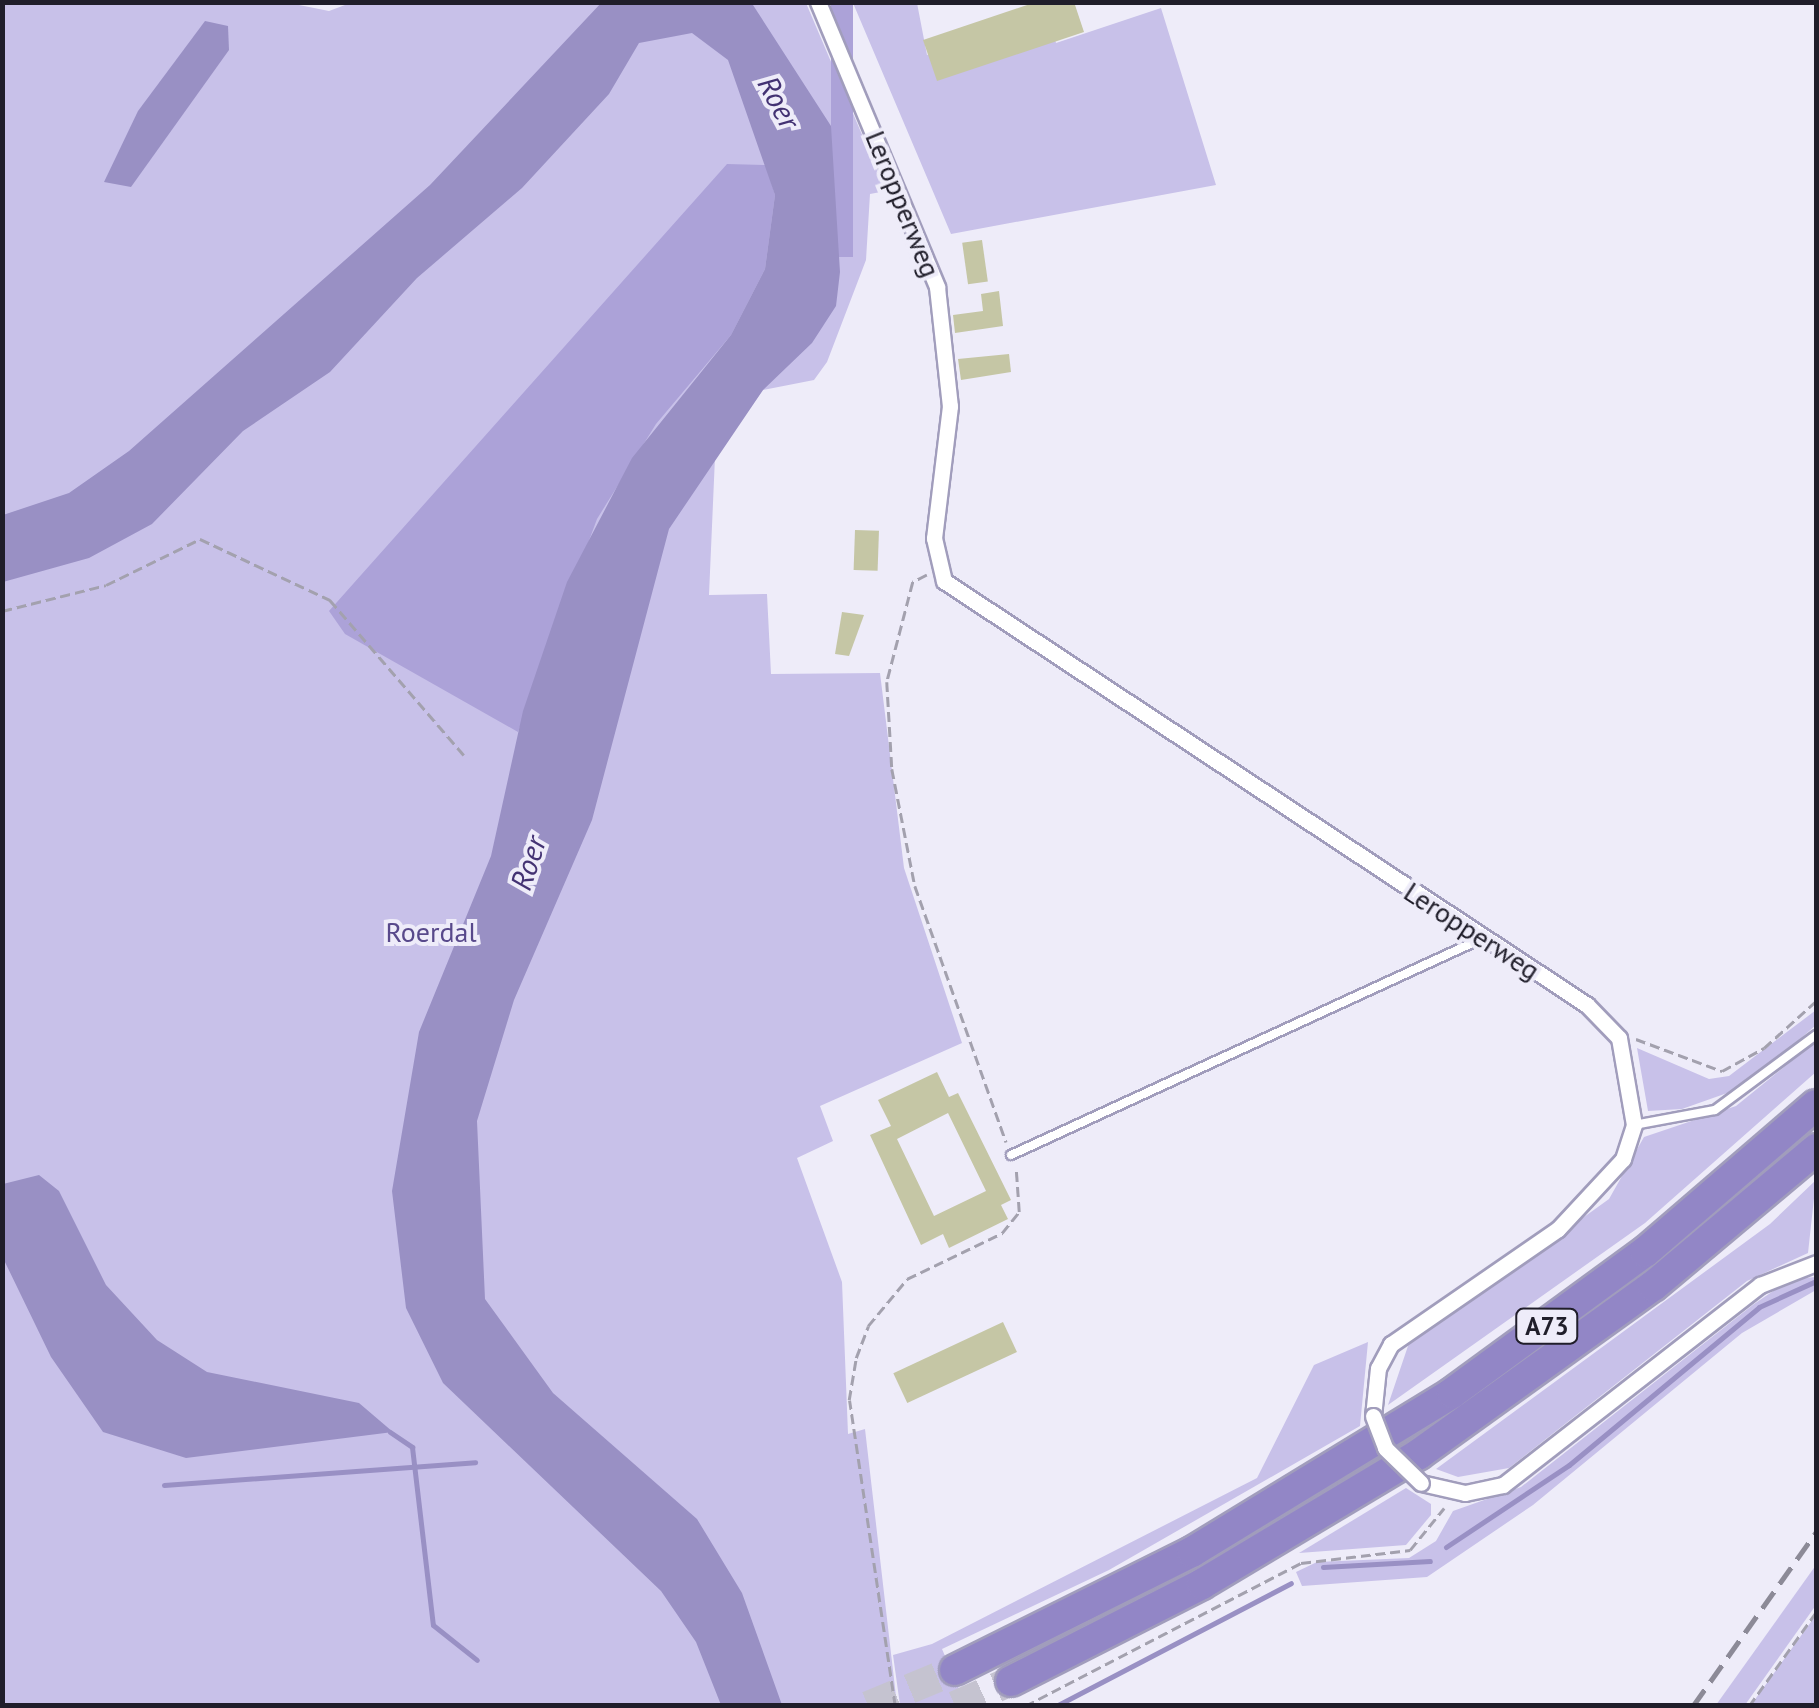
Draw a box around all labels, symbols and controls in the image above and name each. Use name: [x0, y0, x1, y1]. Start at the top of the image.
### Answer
water label: Roer: [750, 70, 808, 134]
street label: Leropperweg: [858, 126, 948, 282]
water label: Roer: [502, 832, 554, 894]
street label: Leropperweg: [1398, 875, 1546, 987]
park label: Roerdal: [385, 915, 477, 949]
road number: A73: [1514, 1306, 1580, 1346]

